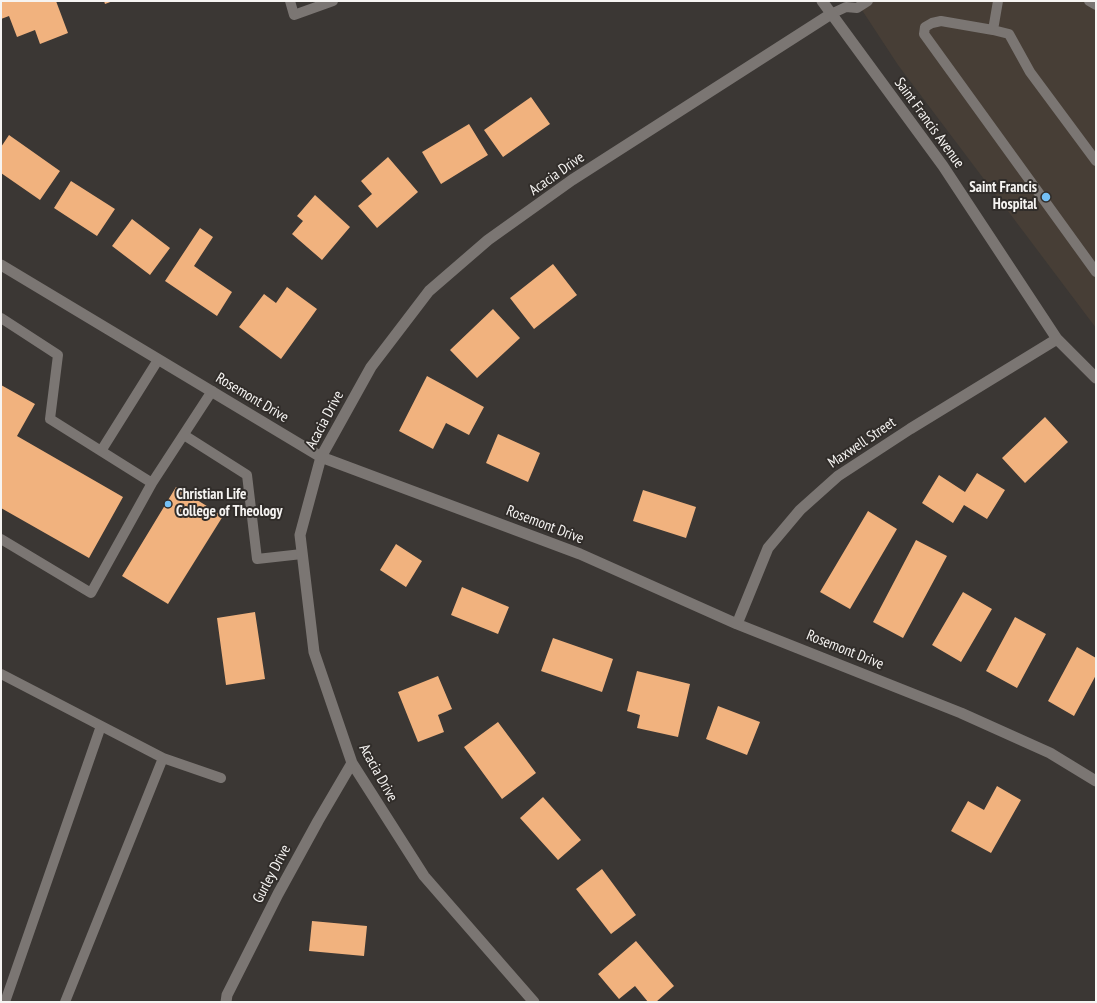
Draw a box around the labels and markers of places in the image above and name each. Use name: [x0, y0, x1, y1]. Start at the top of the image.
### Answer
place label: Saint Francis Hospital: [969, 179, 1037, 214]
marker: Saint Francis Hospital: [1040, 191, 1052, 203]
place label: Christian Life College of Theology: [176, 486, 282, 521]
marker: Christian Life College of Theology: [163, 499, 173, 509]

